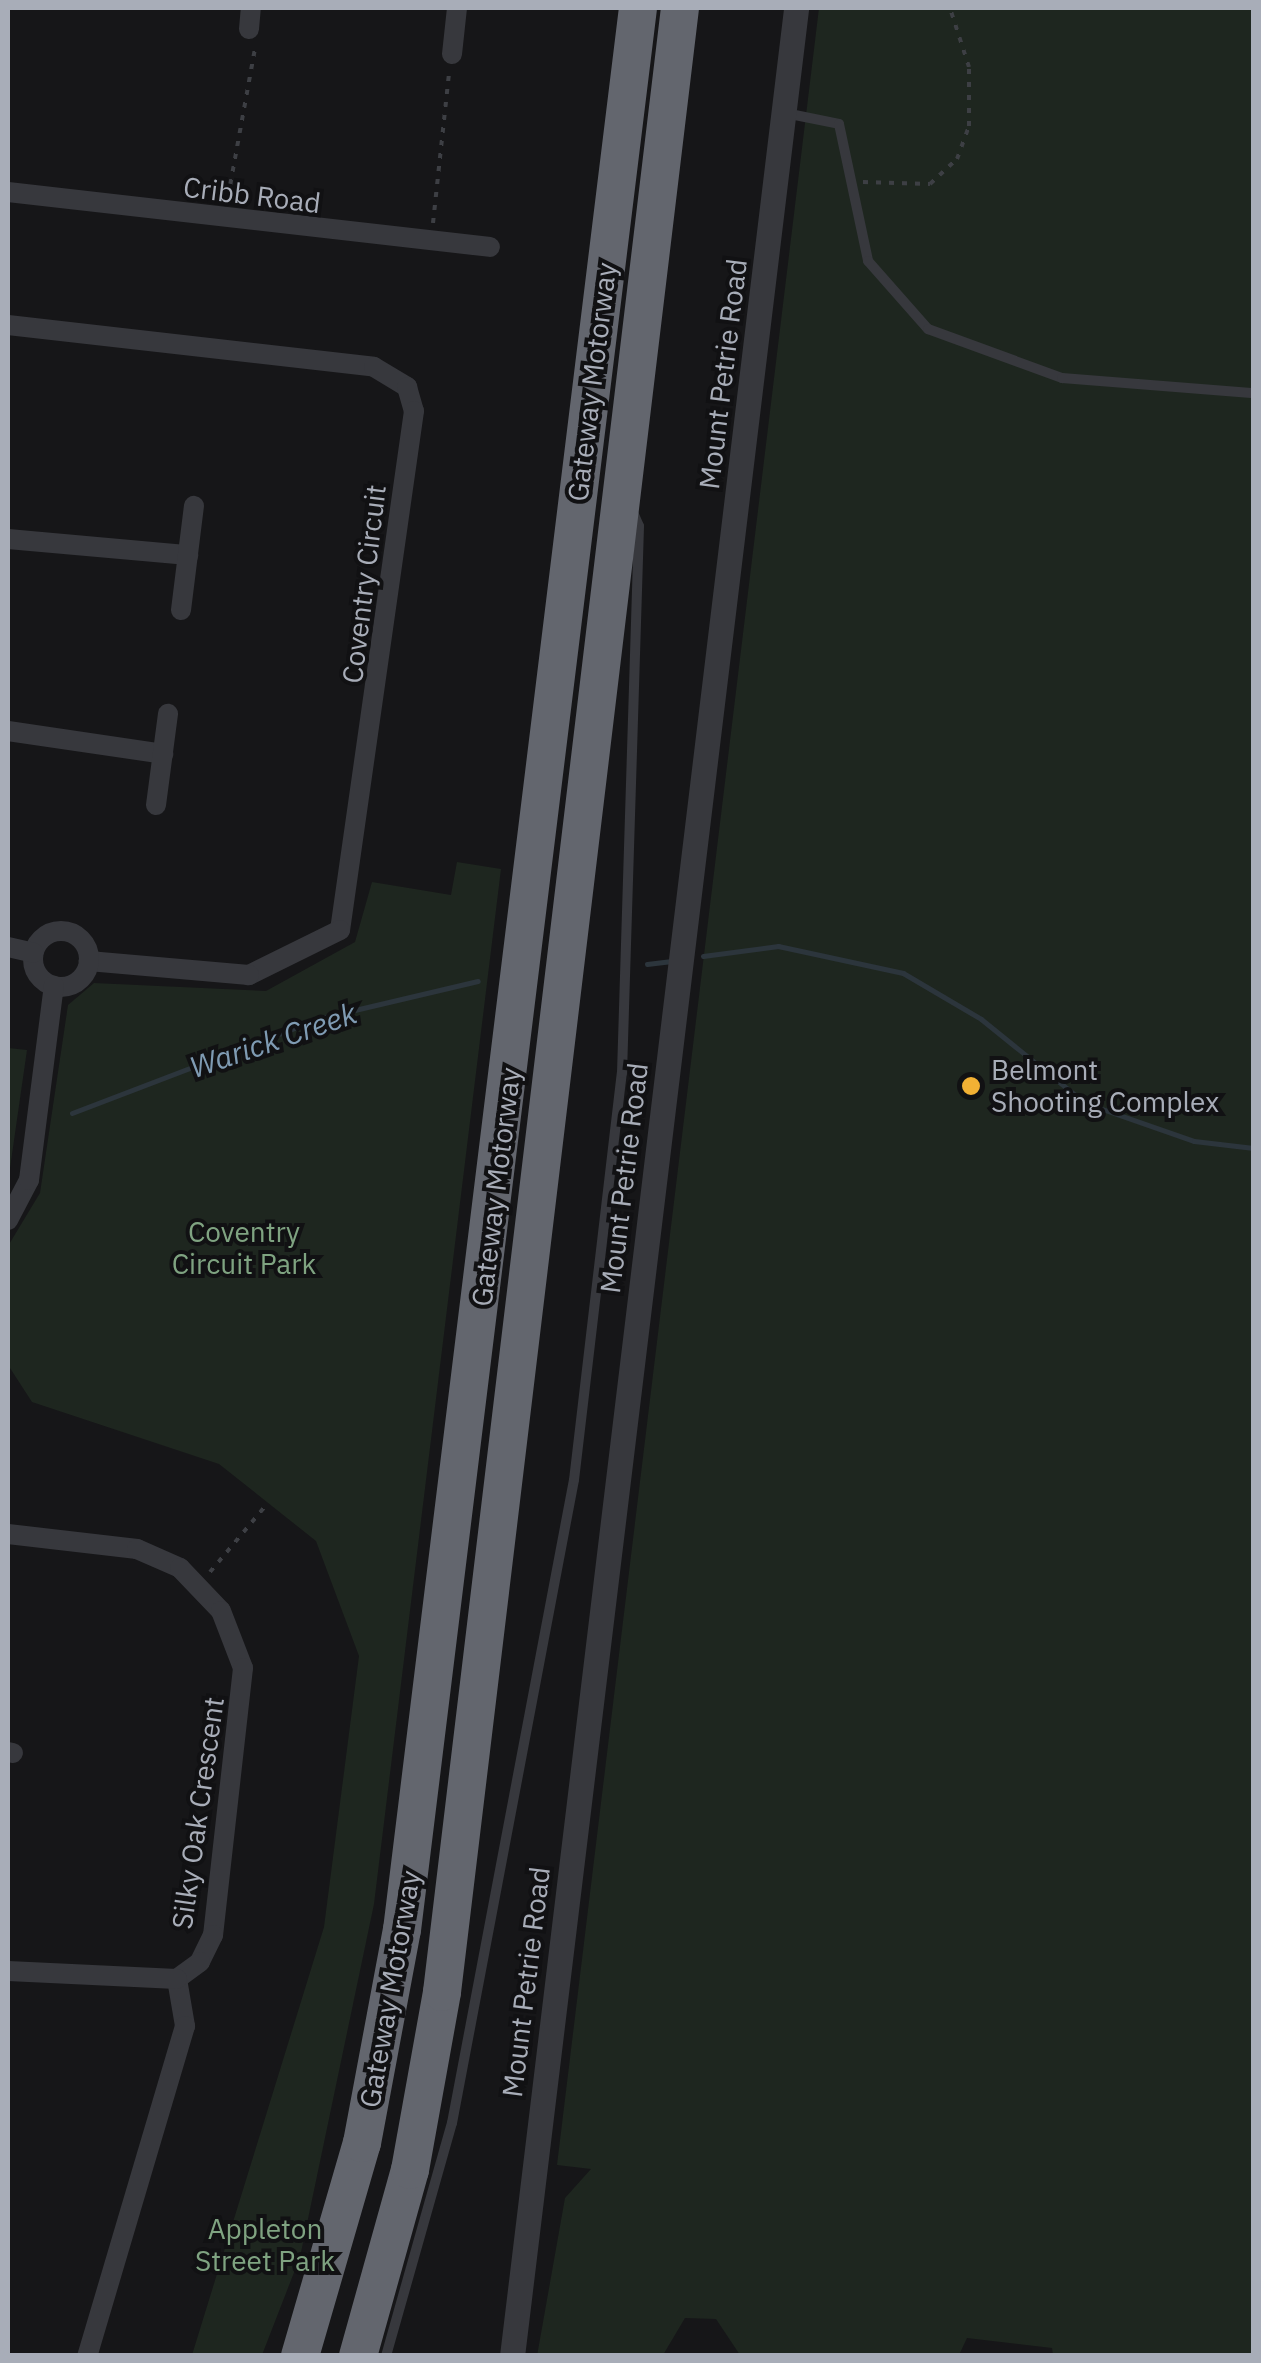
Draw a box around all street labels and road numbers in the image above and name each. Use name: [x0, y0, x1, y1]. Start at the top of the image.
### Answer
street label: Cribb Road: [181, 170, 323, 220]
street label: Mount Petrie Road: [692, 257, 754, 491]
street label: Gateway Motorway: [561, 261, 623, 503]
street label: Coventry Circuit: [335, 483, 393, 685]
street label: Mount Petrie Road: [593, 1061, 655, 1295]
street label: Gateway Motorway: [465, 1066, 527, 1308]
street label: Silky Oak Crescent: [165, 1695, 231, 1931]
street label: Mount Petrie Road: [495, 1865, 557, 2099]
street label: Gateway Motorway: [353, 1868, 427, 2110]

